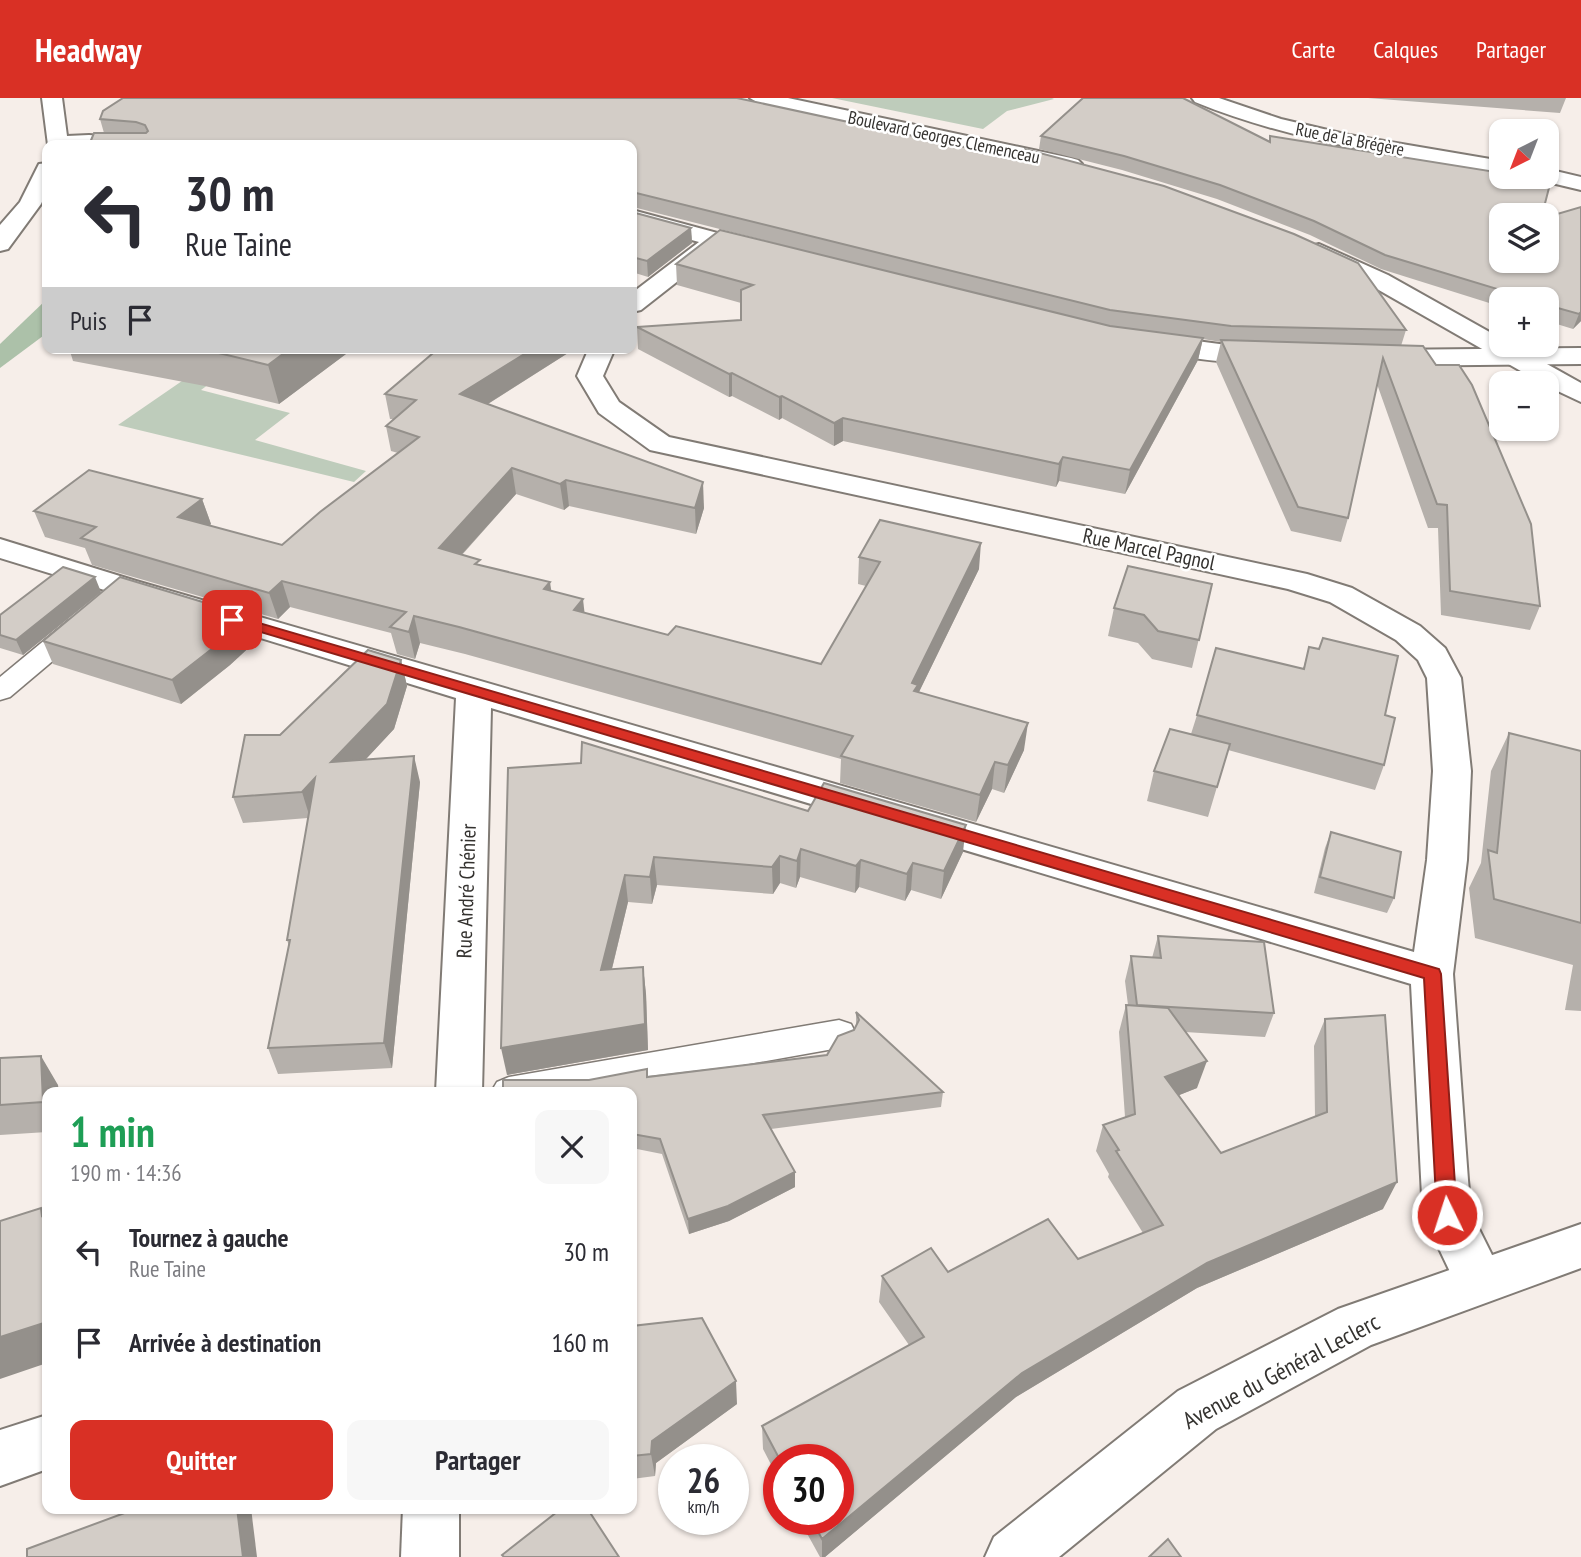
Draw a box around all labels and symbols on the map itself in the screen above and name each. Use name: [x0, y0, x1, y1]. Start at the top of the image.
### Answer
street label: Boulevard Georges Clemenceau: [846, 105, 1042, 169]
street label: Rue de la Brégère: [1294, 117, 1406, 161]
north arrow: [1489, 119, 1559, 189]
street label: Rue Marcel Pagnol: [1080, 522, 1218, 576]
pin: [202, 590, 262, 650]
street label: Rue André Chénier: [450, 823, 482, 959]
position arrow: [1410, 1178, 1484, 1252]
street label: Avenue du Général Leclerc: [1177, 1306, 1385, 1436]
speed limit sign: 30: [763, 1444, 854, 1535]

